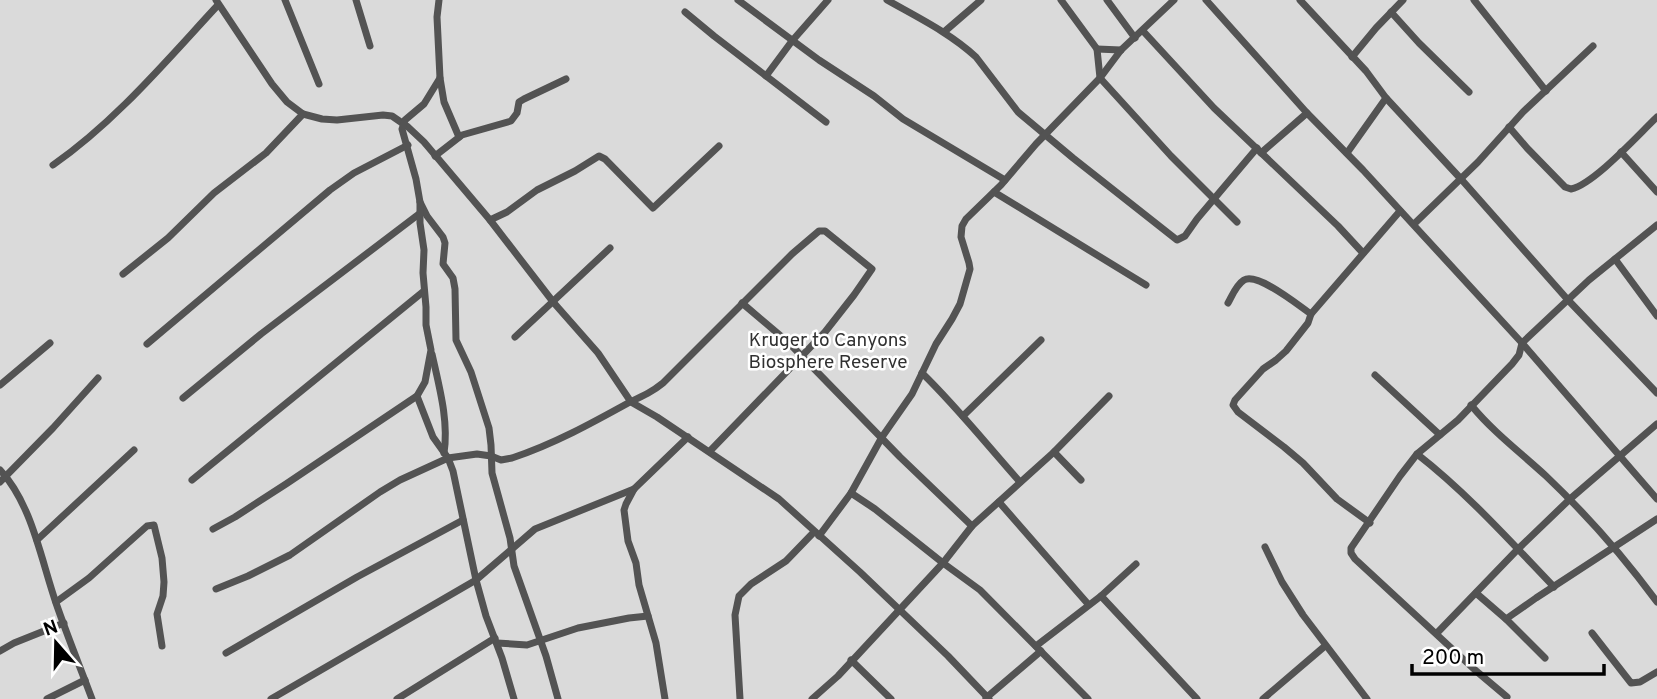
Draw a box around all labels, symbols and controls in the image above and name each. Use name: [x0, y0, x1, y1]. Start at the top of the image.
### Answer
park label: Kruger to Canyons Biosphere Reserve: [748, 329, 908, 375]
north arrow: [21, 608, 91, 678]
text: N: [40, 615, 61, 643]
scale bar: [1412, 632, 1604, 676]
text: 200 m: [1422, 645, 1484, 672]

